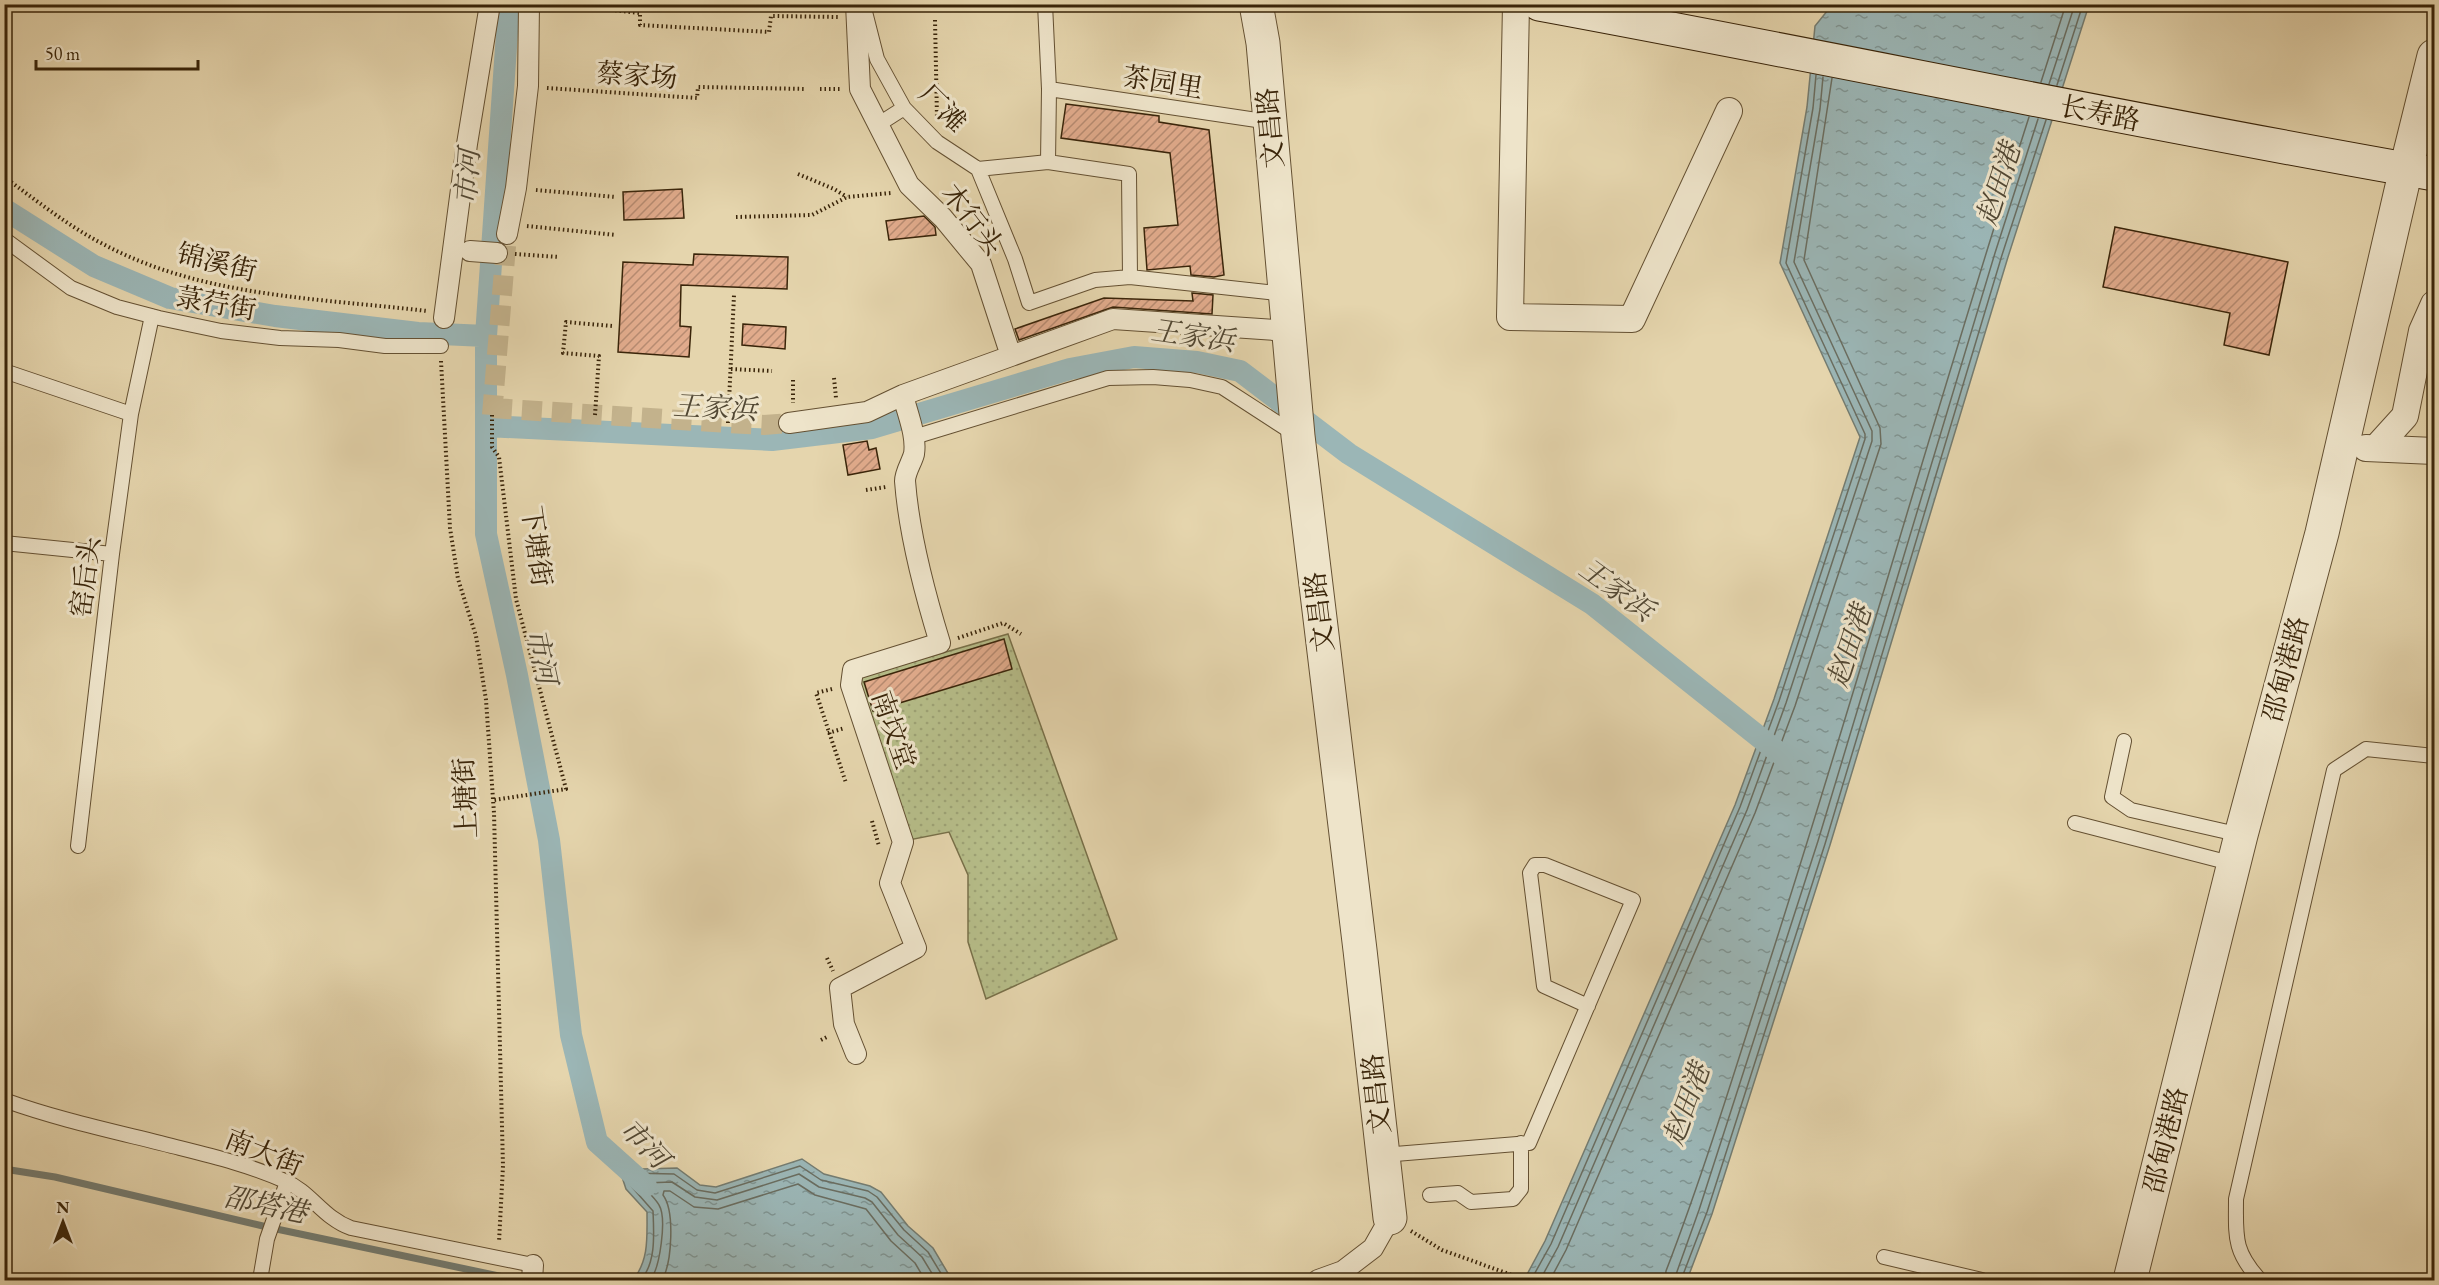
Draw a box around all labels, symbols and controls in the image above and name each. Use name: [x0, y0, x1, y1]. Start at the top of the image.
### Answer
scale bar: [36, 33, 198, 71]
text: 50 m: [45, 42, 80, 65]
street label: 蔡家场: [595, 55, 679, 95]
street label: 茶园里: [1120, 58, 1206, 106]
street label: 厂滩: [912, 77, 974, 139]
street label: 文昌路: [1249, 86, 1291, 170]
street label: 长寿路: [2057, 88, 2143, 138]
water label: 赵田港: [1968, 135, 2029, 230]
water label: 市河: [447, 143, 487, 206]
street label: 木行头: [934, 176, 1012, 262]
street label: 锦溪街: [173, 235, 261, 289]
street label: 菉荇街: [173, 279, 259, 327]
water label: 王家浜: [1149, 311, 1239, 359]
water label: 王家浜: [672, 387, 760, 427]
street label: 下塘街: [514, 503, 560, 589]
street label: 窑后头: [63, 535, 107, 619]
water label: 王家浜: [1572, 550, 1663, 629]
street label: 文昌路: [1297, 570, 1341, 654]
water label: 赵田港: [1819, 597, 1880, 692]
street label: 邵甸港路: [2254, 612, 2316, 726]
water label: 市河: [519, 625, 566, 692]
street label: 南坟堂: [864, 686, 924, 774]
street label: 上塘街: [445, 757, 485, 839]
street label: 文昌路: [1354, 1052, 1398, 1136]
water label: 赵田港: [1655, 1055, 1719, 1150]
street label: 邵甸港路: [2135, 1083, 2195, 1197]
water label: 市河: [613, 1110, 681, 1179]
street label: 南大街: [220, 1121, 308, 1183]
water label: 邵塔港: [221, 1178, 315, 1231]
north arrow: [33, 1192, 93, 1252]
text: N: [57, 1197, 70, 1218]

